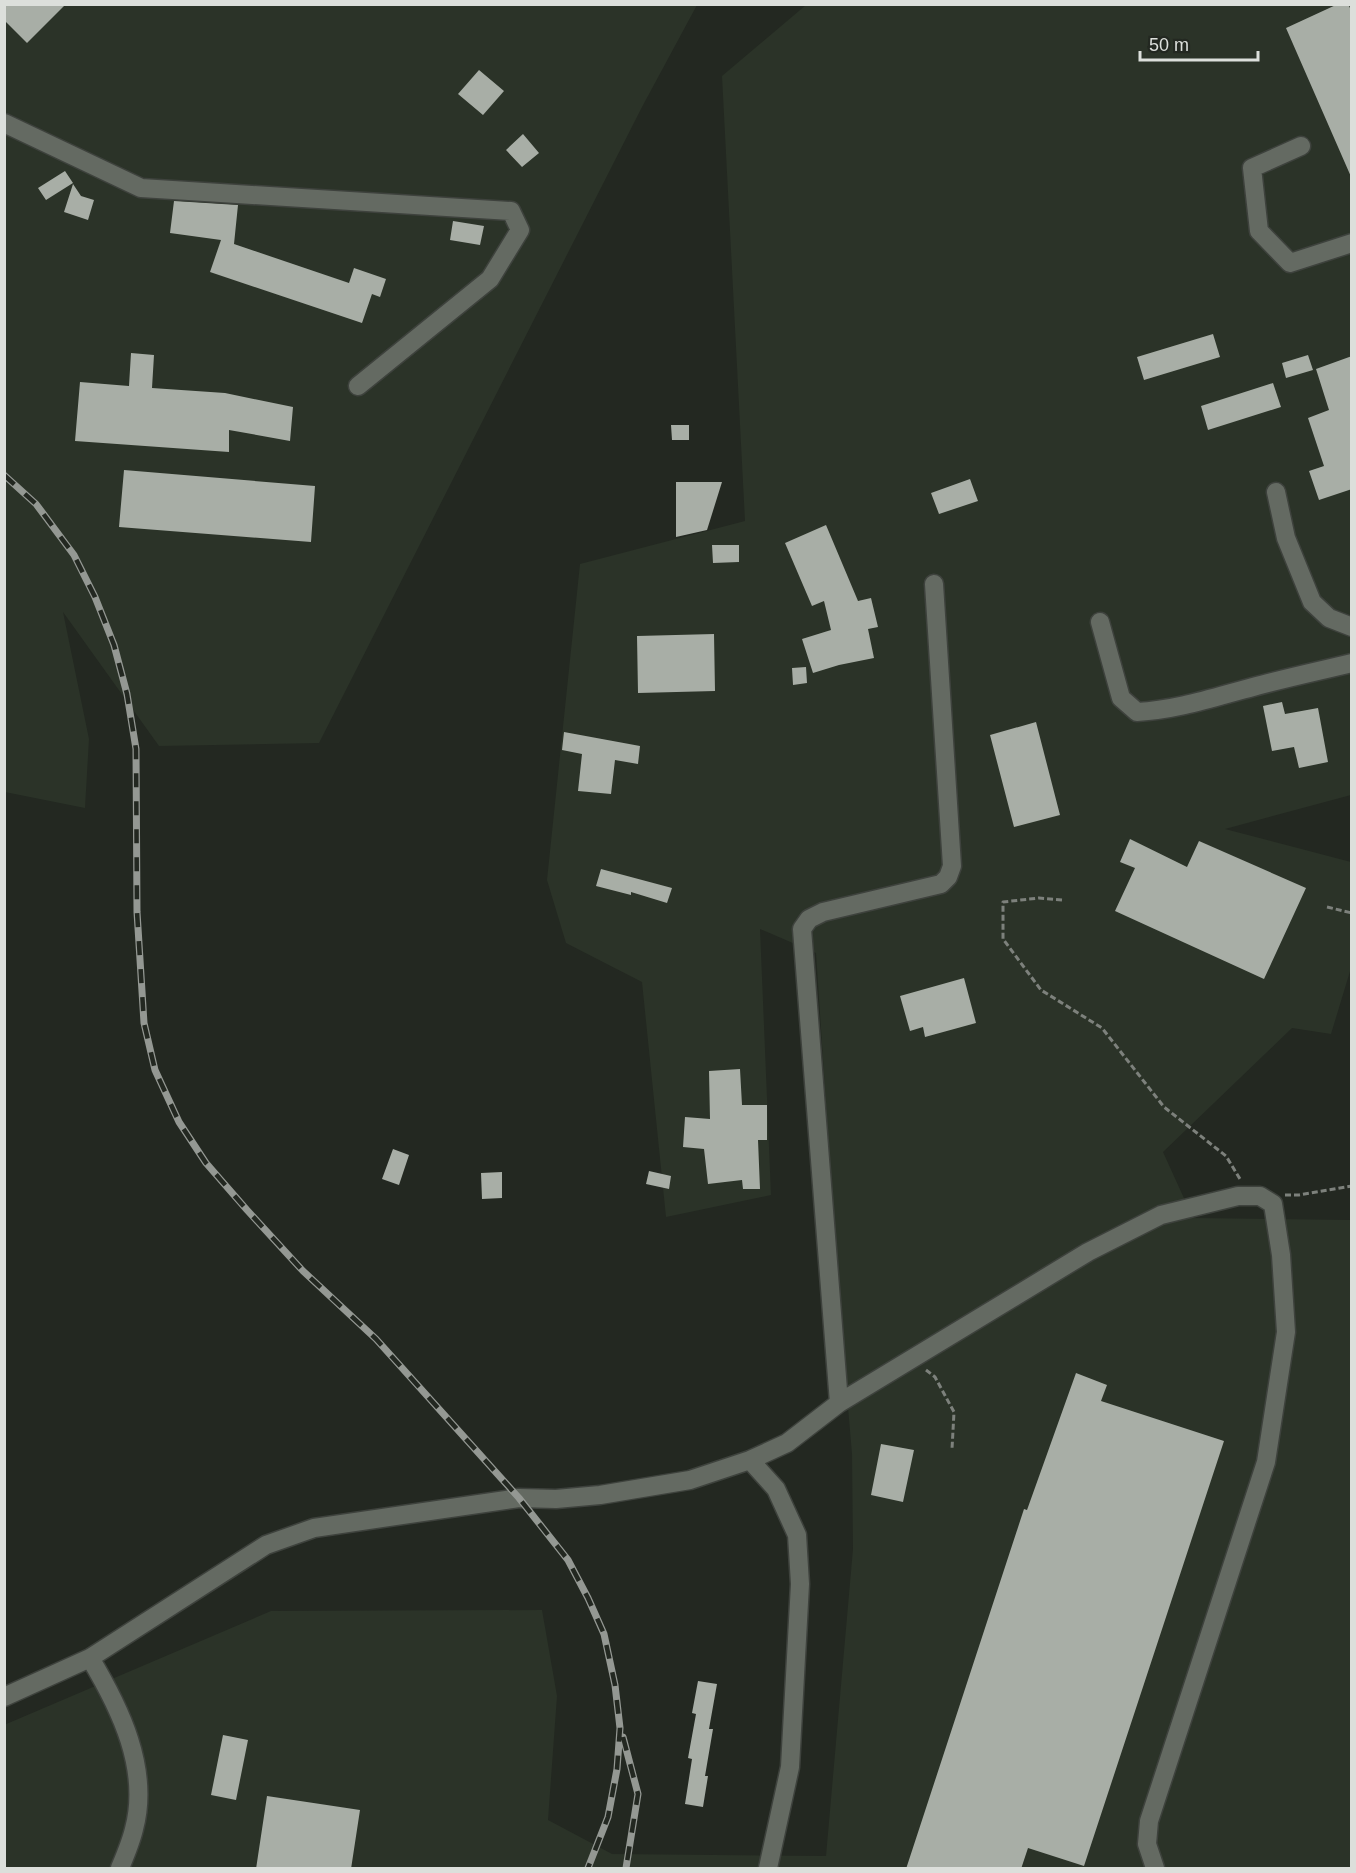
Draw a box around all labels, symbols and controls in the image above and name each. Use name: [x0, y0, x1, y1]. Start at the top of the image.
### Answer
scale bar: [1140, 24, 1258, 62]
text: 50 m: [1149, 35, 1189, 55]

